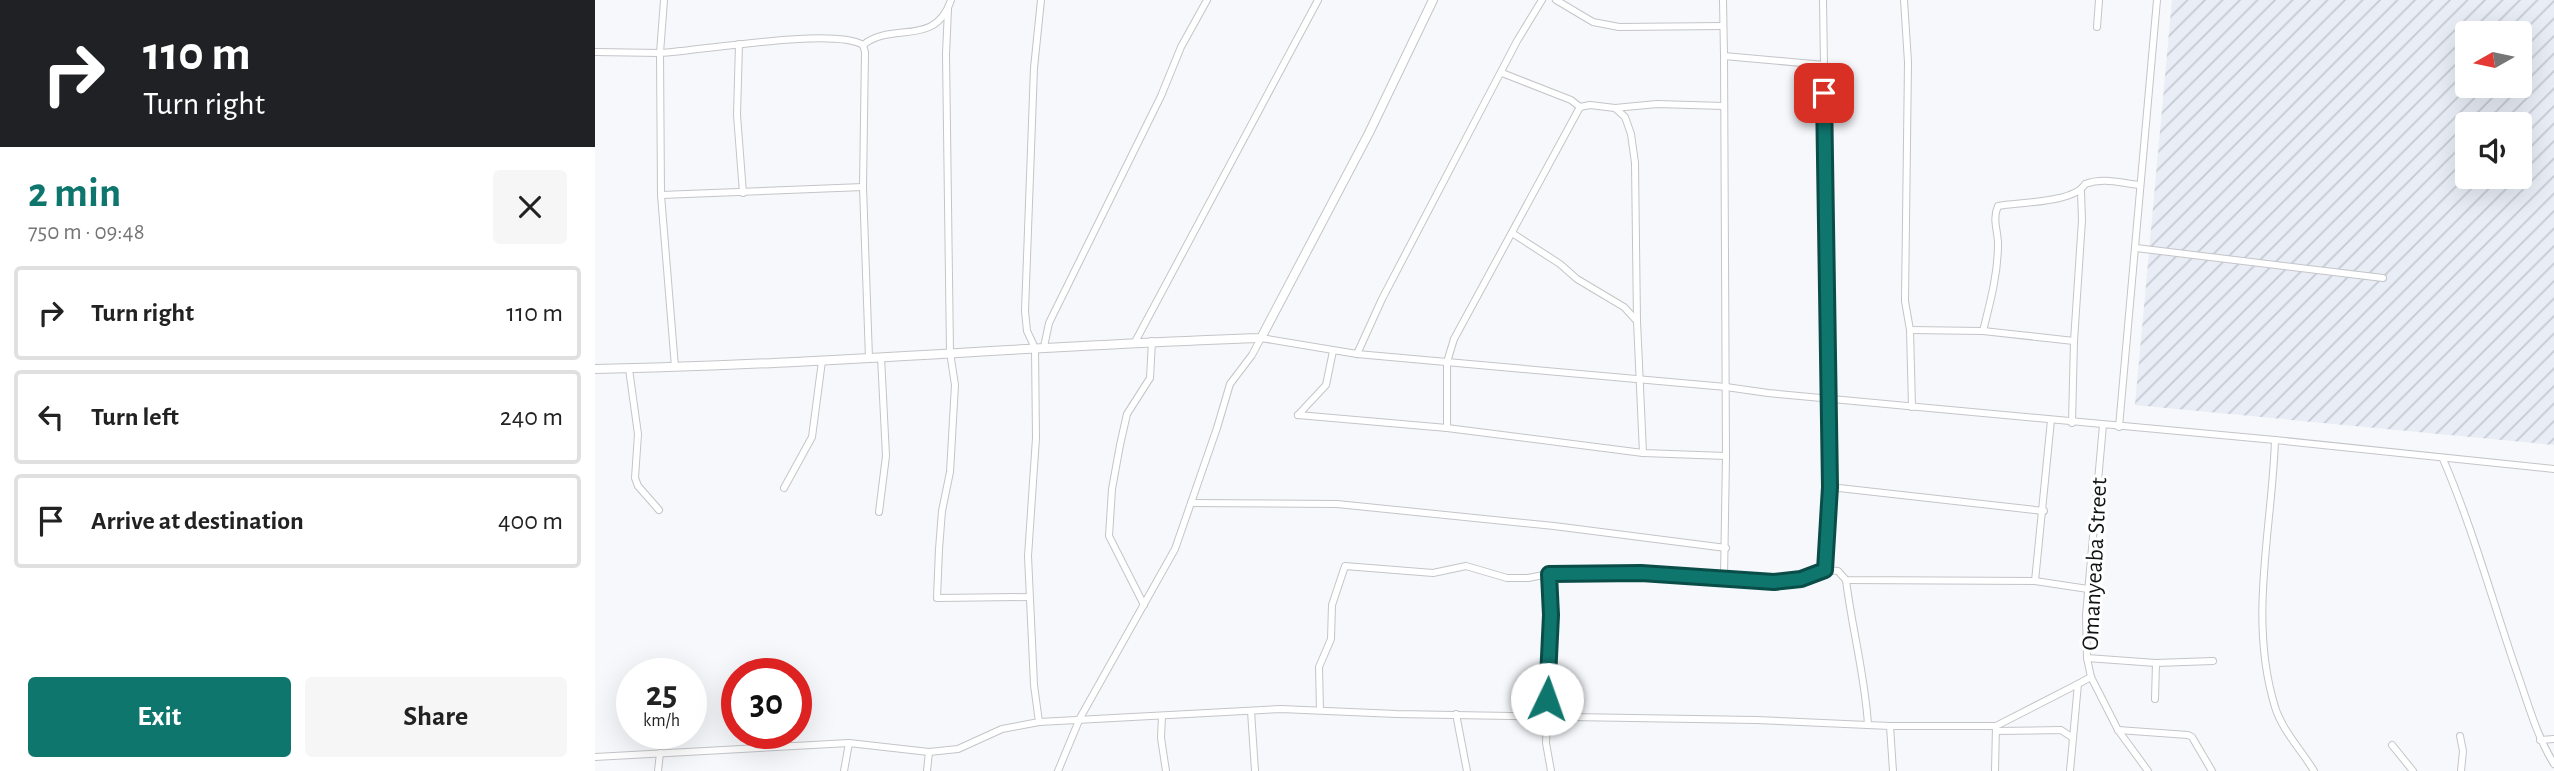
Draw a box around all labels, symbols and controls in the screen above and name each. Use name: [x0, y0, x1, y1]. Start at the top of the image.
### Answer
north arrow: [2455, 21, 2532, 98]
map controls: [2455, 21, 2532, 189]
icon: right: [28, 28, 119, 119]
text: 110 m: [143, 30, 251, 79]
pin: [1794, 63, 1854, 123]
icon: arrive: [1805, 74, 1843, 112]
text: Turn right: [143, 88, 265, 120]
button: sound: [2455, 112, 2532, 189]
button: close: [493, 170, 567, 244]
text: 2 min: [28, 172, 121, 214]
text: 750 m · 09:48: [28, 221, 145, 244]
icon: right: [32, 294, 70, 332]
text: Turn right: [91, 300, 194, 326]
text: 110 m: [506, 300, 563, 326]
icon: left: [32, 398, 70, 436]
text: Turn left: [91, 404, 179, 430]
text: 240 m: [500, 404, 563, 430]
street label: Omanyeaba Street: [2078, 477, 2112, 651]
icon: arrive: [32, 502, 70, 540]
text: Arrive at destination: [91, 508, 304, 534]
text: 400 m: [498, 508, 563, 534]
speed limit sign: 30: [721, 658, 812, 749]
position arrow: [1510, 662, 1584, 736]
button: Exit: [28, 677, 291, 757]
button: Share: [305, 677, 567, 757]
text: 25: [646, 677, 677, 712]
text: km/h: [643, 712, 680, 730]

